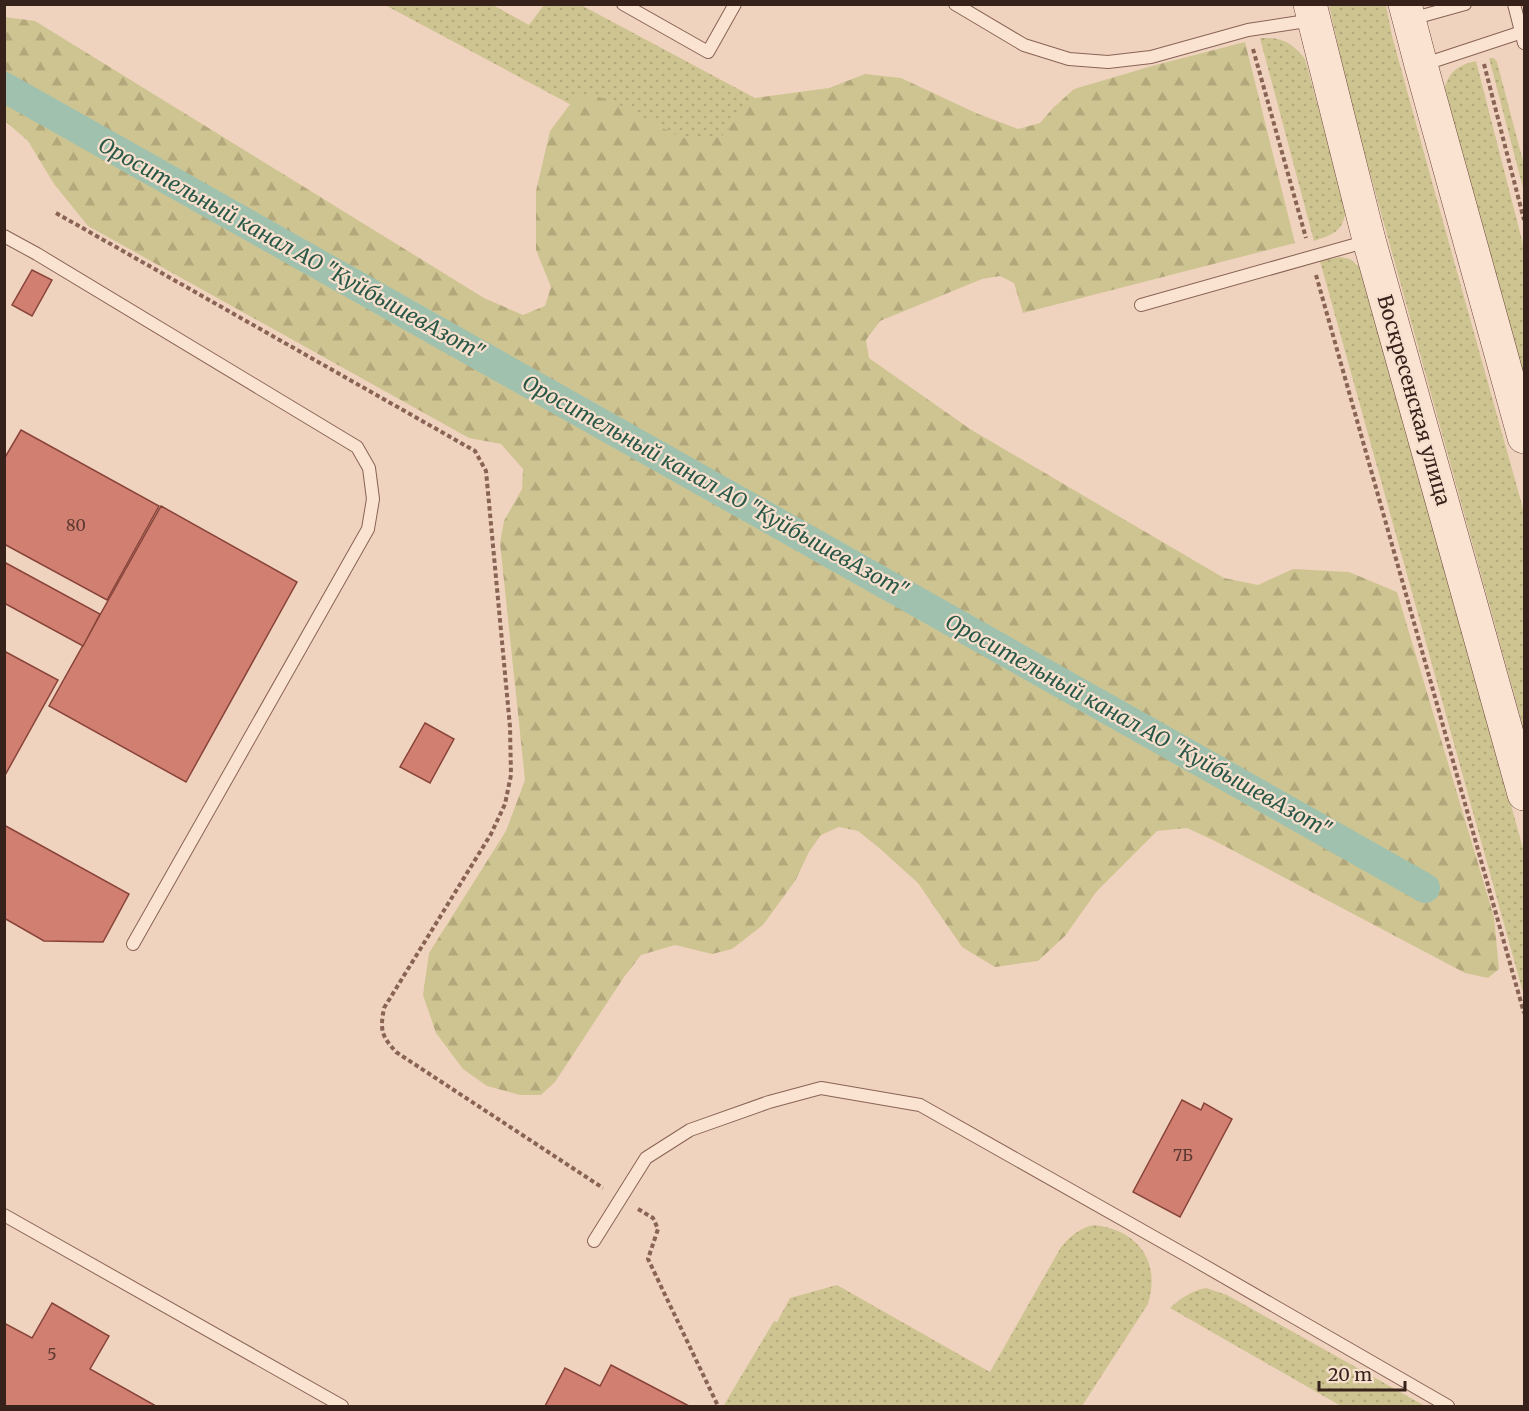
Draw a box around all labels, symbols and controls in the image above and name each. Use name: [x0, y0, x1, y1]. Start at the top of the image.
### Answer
water label: Оросительный канал АО "КуйбышевАзот": [93, 131, 489, 366]
street label: Воскресенская улица: [1372, 292, 1457, 508]
water label: Оросительный канал АО "КуйбышевАзот": [517, 369, 913, 604]
house number: 80: [66, 515, 86, 535]
water label: Оросительный канал АО "КуйбышевАзот": [940, 608, 1336, 843]
house number: 7Б: [1173, 1145, 1193, 1165]
house number: 5: [47, 1344, 57, 1364]
scale bar: [1319, 1354, 1404, 1392]
text: 20 m: [1328, 1363, 1372, 1386]

